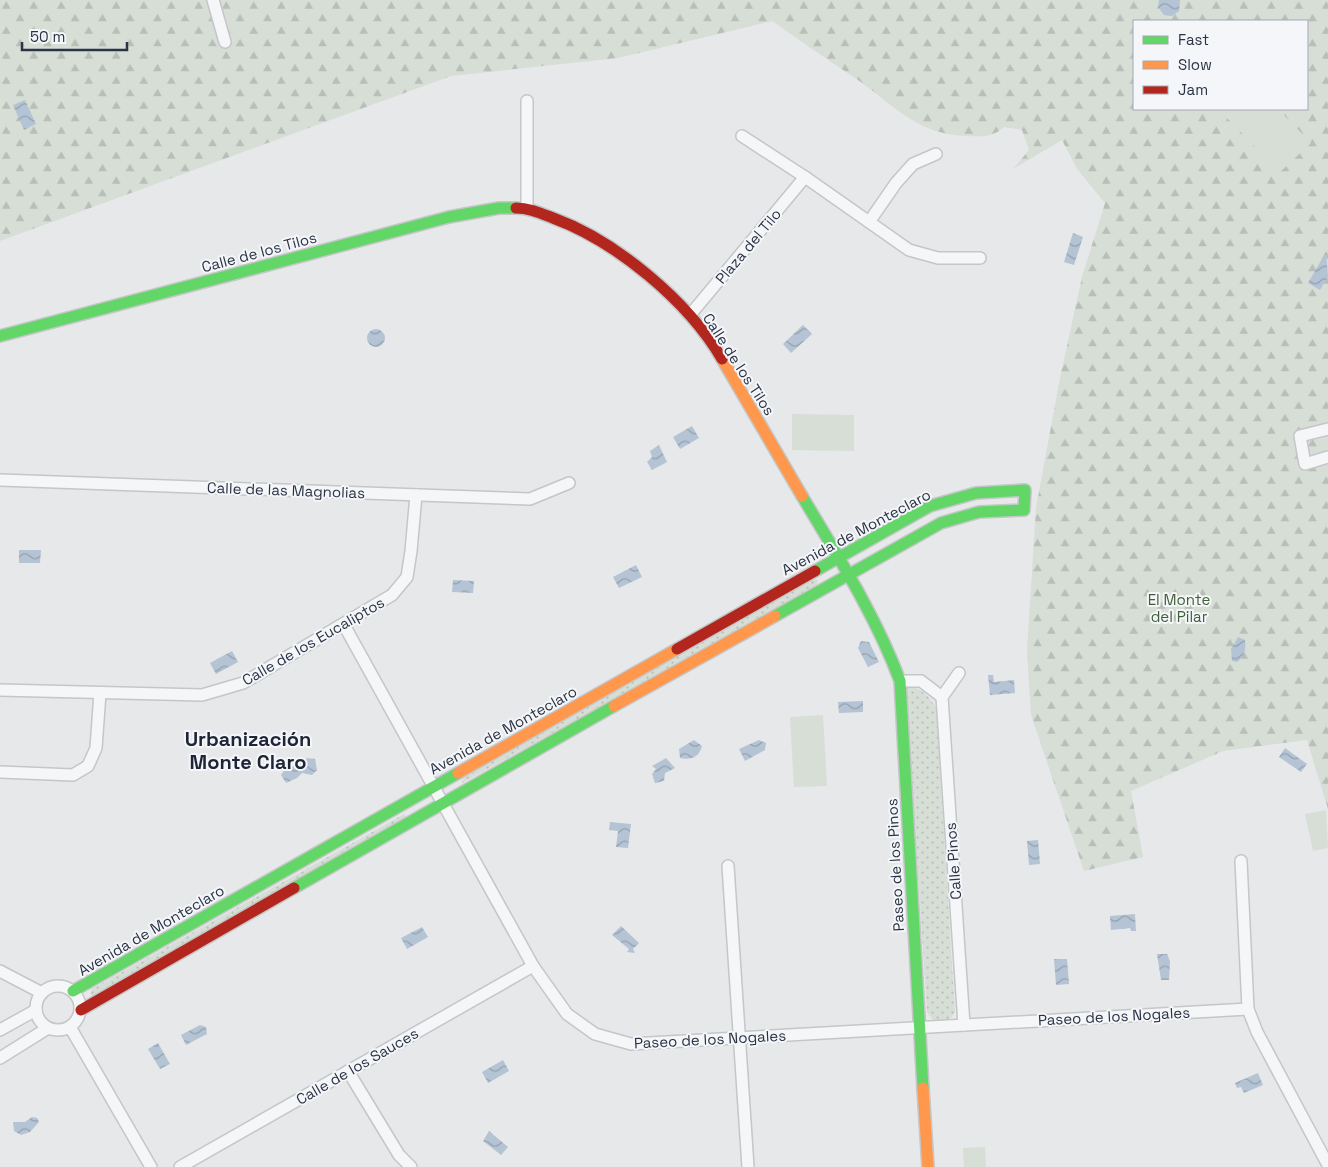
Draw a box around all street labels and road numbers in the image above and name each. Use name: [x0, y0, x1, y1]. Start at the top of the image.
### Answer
street label: Plaza del Tilo: [711, 204, 785, 288]
street label: Calle de los Tilos: [199, 227, 319, 276]
street label: Calle de los Tilos: [699, 309, 779, 419]
street label: Calle de las Magnolias: [207, 478, 365, 502]
street label: Avenida de Monteclaro: [778, 485, 934, 579]
street label: Calle de los Eucaliptos: [238, 592, 388, 690]
street label: Avenida de Monteclaro: [426, 681, 580, 779]
street label: Paseo de los Pinos: [882, 798, 908, 932]
street label: Calle Pinos: [941, 822, 965, 900]
street label: Avenida de Monteclaro: [74, 880, 228, 980]
street label: Paseo de los Nogales: [1037, 1003, 1191, 1029]
street label: Calle de los Sauces: [292, 1023, 422, 1109]
street label: Paseo de los Nogales: [633, 1026, 787, 1052]

